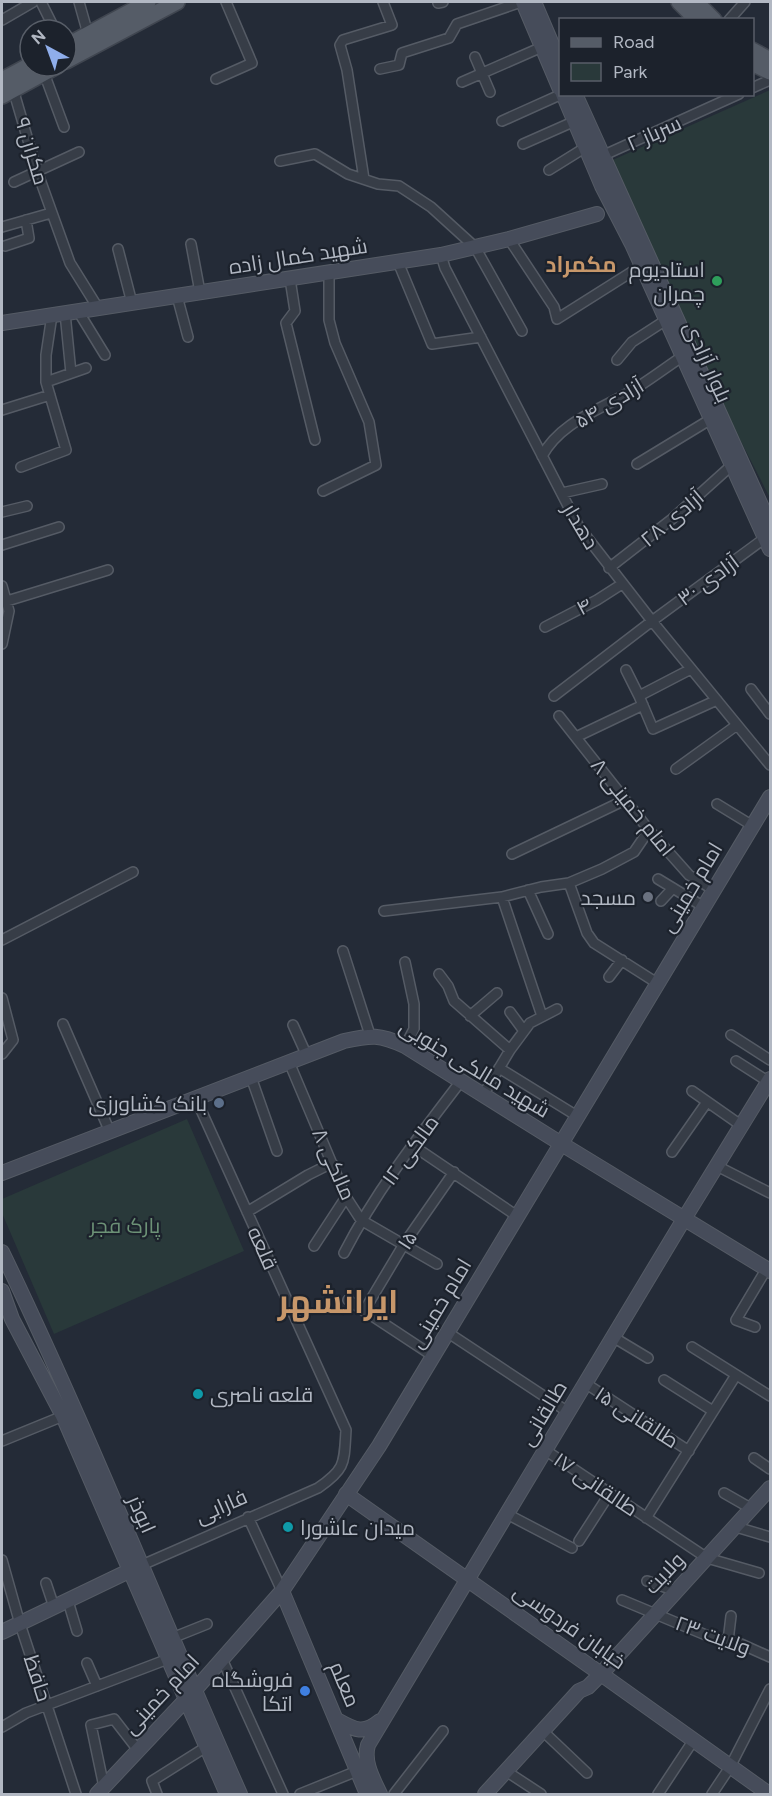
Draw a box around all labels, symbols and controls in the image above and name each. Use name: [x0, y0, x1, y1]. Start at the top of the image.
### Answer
north arrow: [18, 18, 78, 78]
legend: [559, 18, 754, 96]
text: N: [28, 26, 49, 48]
text: Road: [613, 31, 654, 53]
text: Park: [613, 61, 648, 83]
street label: سرباز ۲: [623, 110, 685, 156]
street label: مکران ۹: [9, 114, 54, 188]
street label: شهید کمال زاده: [227, 233, 369, 280]
district label: مکمراد: [546, 251, 616, 278]
place label: استادیوم چمران: [629, 257, 705, 308]
marker: استادیوم چمران: [710, 274, 724, 288]
street label: بلوار آزادی: [678, 317, 737, 407]
street label: آزادی ۵۴: [570, 372, 649, 434]
street label: آزادی ۲۸: [635, 484, 710, 552]
street label: دهدار: [557, 498, 604, 554]
street label: آزادی ۳۰: [672, 549, 745, 612]
street label: ۴: [572, 592, 596, 620]
street label: امام خمینی ۸: [584, 753, 680, 862]
street label: امام خمینی: [654, 838, 729, 938]
place label: مسجد: [581, 885, 636, 910]
marker: مسجد: [641, 890, 655, 904]
street label: شهید مالکی جنوبی: [395, 1013, 555, 1124]
place label: بانک کشاورزی: [89, 1091, 207, 1117]
marker: بانک کشاورزی: [212, 1096, 226, 1110]
street label: مالکی ۱۲: [376, 1110, 445, 1191]
street label: مالکی ۸: [306, 1124, 361, 1204]
park label: پارک فجر: [89, 1213, 161, 1240]
street label: قلعه: [242, 1222, 284, 1274]
street label: ۱۵: [392, 1226, 422, 1254]
street label: امام خمینی: [403, 1254, 478, 1354]
district label: ایرانشهر: [277, 1282, 398, 1322]
street label: طالقانی: [514, 1376, 573, 1451]
street label: طالقانی ۱۵: [590, 1381, 683, 1454]
place label: قلعه ناصری: [210, 1382, 313, 1408]
marker: قلعه ناصری: [191, 1387, 205, 1401]
street label: طالقانی ۱۷: [549, 1447, 643, 1522]
street label: فارابی: [191, 1484, 251, 1529]
street label: ابوذر: [122, 1490, 161, 1537]
place label: میدان عاشورا: [300, 1515, 415, 1541]
marker: میدان عاشورا: [281, 1520, 295, 1534]
street label: ولایت: [639, 1547, 689, 1599]
street label: خیابان فردوسی: [508, 1578, 631, 1675]
street label: ولایت ۲۳: [672, 1610, 754, 1660]
street label: امام خمینی: [118, 1649, 206, 1741]
street label: حافظ: [19, 1652, 57, 1704]
street label: معلم: [322, 1657, 366, 1711]
place label: فروشگاه اتکا: [212, 1667, 293, 1716]
marker: فروشگاه اتکا: [298, 1684, 312, 1698]

